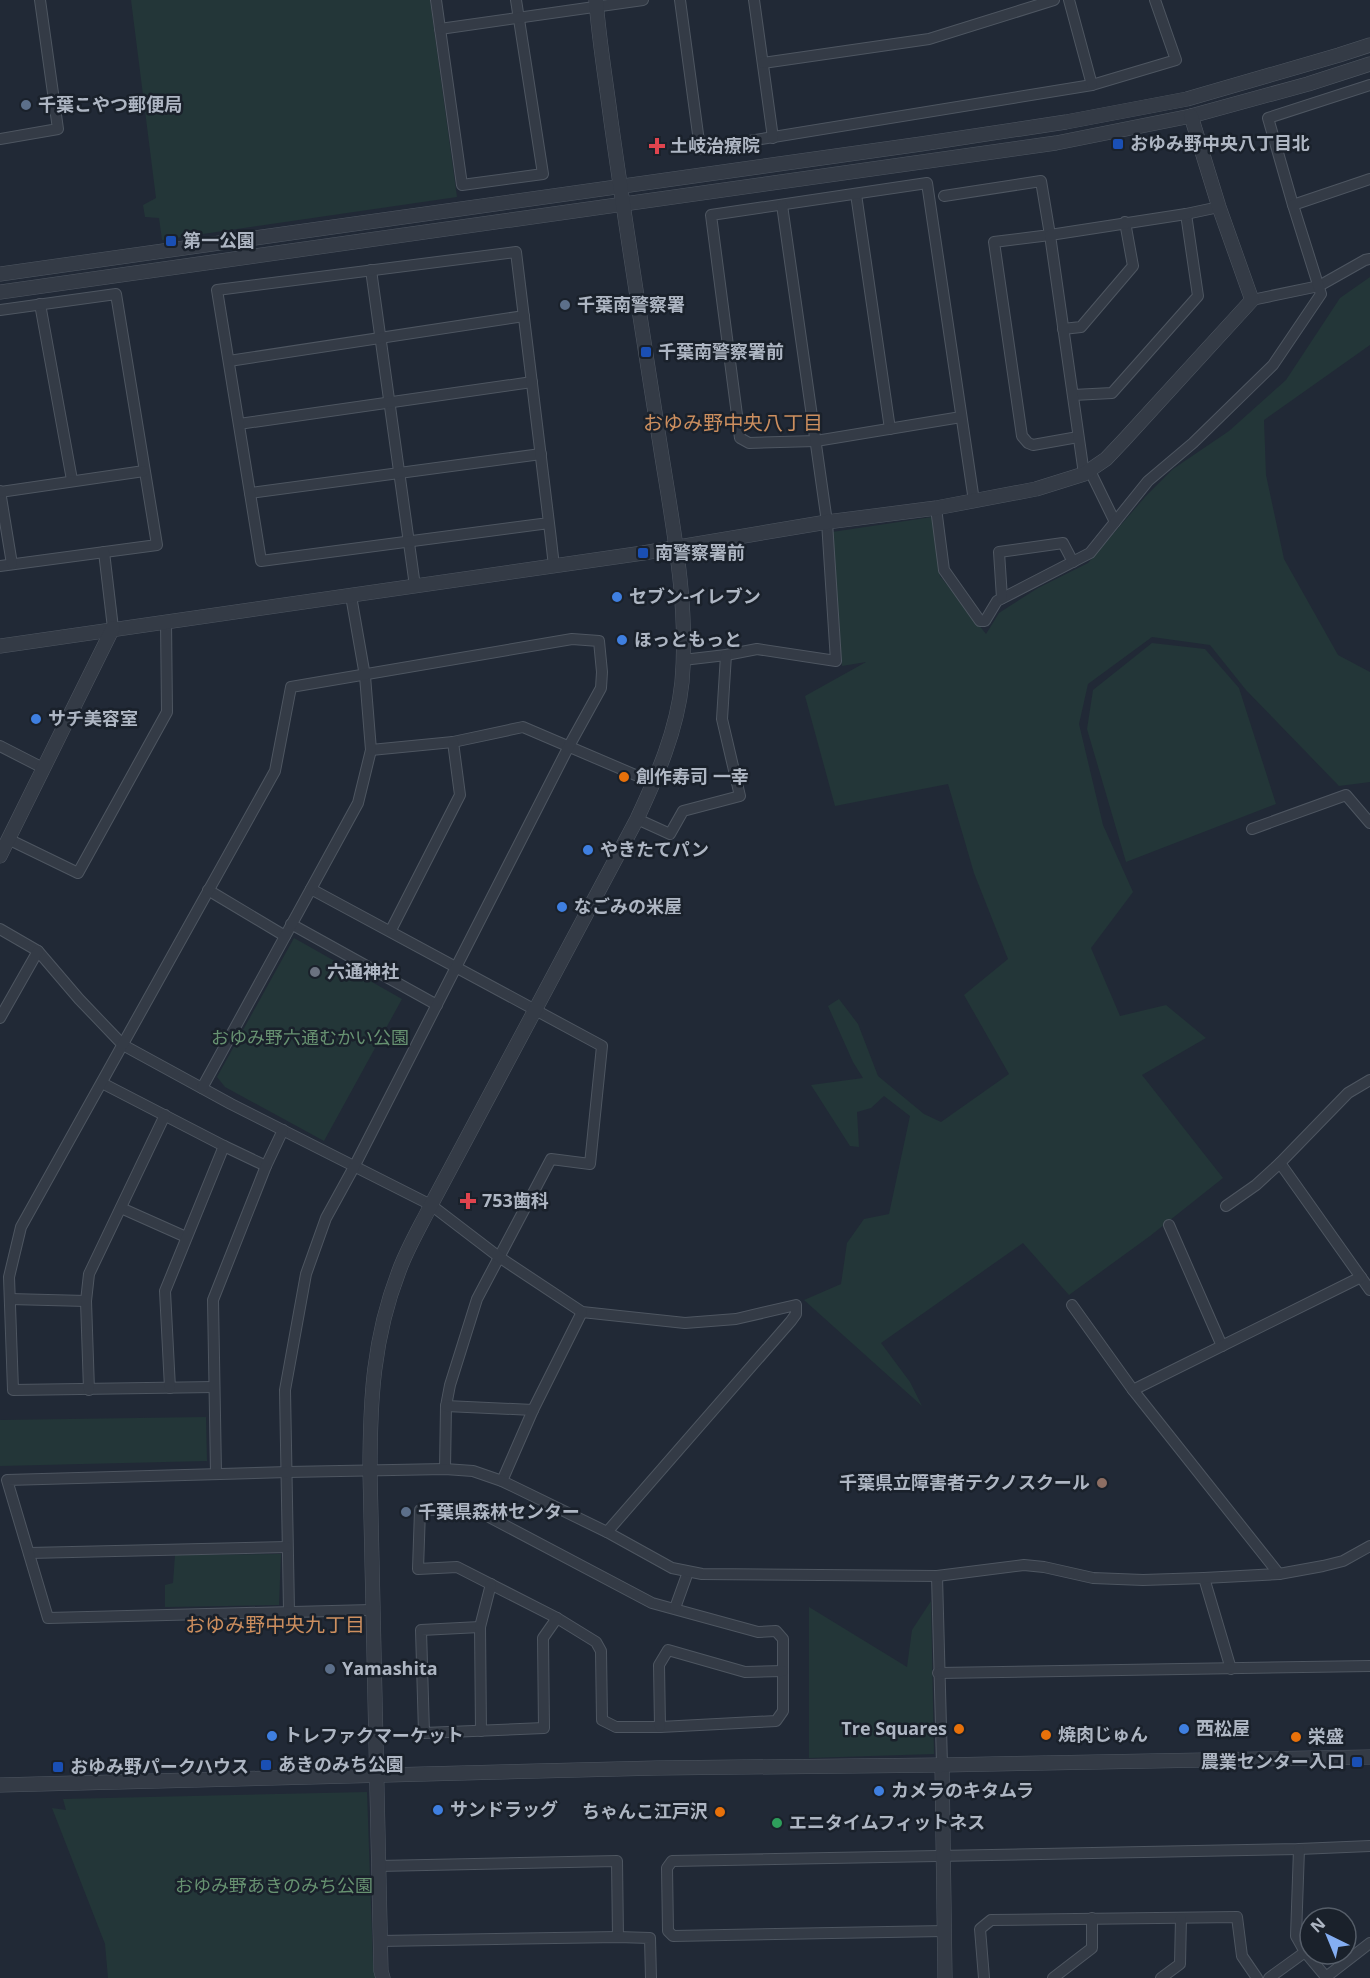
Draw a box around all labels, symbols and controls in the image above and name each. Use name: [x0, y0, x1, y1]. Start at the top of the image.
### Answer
place label: 千葉こやつ郵便局: [38, 92, 182, 116]
marker: 千葉こやつ郵便局: [19, 98, 33, 112]
place label: おゆみ野中央八丁目北: [1130, 131, 1310, 155]
place label: 土岐治療院: [670, 133, 760, 157]
marker: 土岐治療院: [648, 137, 666, 155]
marker: おゆみ野中央八丁目北: [1111, 137, 1125, 151]
place label: 第一公園: [183, 228, 255, 252]
marker: 第一公園: [164, 234, 178, 248]
place label: 千葉南警察署: [577, 292, 685, 316]
marker: 千葉南警察署: [558, 298, 572, 312]
place label: 千葉南警察署前: [658, 339, 784, 363]
marker: 千葉南警察署前: [639, 345, 653, 359]
district label: おゆみ野中央八丁目: [643, 409, 823, 436]
place label: 南警察署前: [655, 540, 745, 564]
marker: 南警察署前: [636, 546, 650, 560]
place label: セブン-イレブン: [629, 584, 761, 608]
marker: セブン-イレブン: [610, 590, 624, 604]
place label: ほっともっと: [634, 627, 742, 651]
marker: ほっともっと: [615, 633, 629, 647]
place label: サチ美容室: [48, 706, 138, 730]
marker: サチ美容室: [29, 712, 43, 726]
place label: 創作寿司 一幸: [636, 764, 749, 788]
marker: 創作寿司 一幸: [617, 770, 631, 784]
place label: やきたてパン: [600, 837, 709, 861]
marker: やきたてパン: [581, 843, 595, 857]
place label: なごみの米屋: [574, 894, 682, 918]
marker: なごみの米屋: [555, 900, 569, 914]
place label: 六通神社: [327, 959, 399, 983]
marker: 六通神社: [308, 965, 322, 979]
park label: おゆみ野六通むかい公園: [211, 1025, 409, 1049]
place label: 753歯科: [482, 1188, 549, 1212]
marker: 753歯科: [459, 1192, 477, 1210]
place label: 千葉県立障害者テクノスクール: [839, 1470, 1090, 1494]
marker: 千葉県立障害者テクノスクール: [1095, 1476, 1109, 1490]
place label: 千葉県森林センター: [418, 1499, 580, 1523]
marker: 千葉県森林センター: [399, 1505, 413, 1519]
district label: おゆみ野中央九丁目: [185, 1611, 365, 1638]
place label: Yamashita: [342, 1656, 438, 1680]
marker: Yamashita: [323, 1662, 337, 1676]
place label: Tre Squares: [841, 1716, 947, 1740]
place label: 西松屋: [1196, 1716, 1250, 1740]
marker: Tre Squares: [952, 1722, 966, 1736]
place label: 焼肉じゅん: [1058, 1722, 1148, 1746]
marker: 西松屋: [1177, 1722, 1191, 1736]
place label: トレファクマーケット: [284, 1723, 464, 1747]
place label: 栄盛: [1308, 1724, 1344, 1748]
marker: 焼肉じゅん: [1039, 1728, 1053, 1742]
marker: トレファクマーケット: [265, 1729, 279, 1743]
marker: 栄盛: [1289, 1730, 1303, 1744]
place label: 農業センター入口: [1201, 1749, 1345, 1773]
place label: あきのみち公園: [278, 1752, 404, 1776]
place label: おゆみ野パークハウス: [70, 1754, 249, 1778]
marker: 農業センター入口: [1350, 1755, 1364, 1769]
marker: あきのみち公園: [259, 1758, 273, 1772]
marker: おゆみ野パークハウス: [51, 1760, 65, 1774]
place label: カメラのキタムラ: [891, 1778, 1034, 1802]
marker: カメラのキタムラ: [872, 1784, 886, 1798]
place label: サンドラッグ: [450, 1797, 558, 1821]
place label: ちゃんこ江戸沢: [582, 1799, 708, 1823]
marker: サンドラッグ: [431, 1803, 445, 1817]
marker: ちゃんこ江戸沢: [713, 1805, 727, 1819]
place label: エニタイムフィットネス: [789, 1810, 985, 1834]
marker: エニタイムフィットネス: [770, 1816, 784, 1830]
park label: おゆみ野あきのみち公園: [175, 1873, 373, 1897]
north arrow: [1298, 1906, 1358, 1966]
text: N: [1306, 1913, 1330, 1938]

